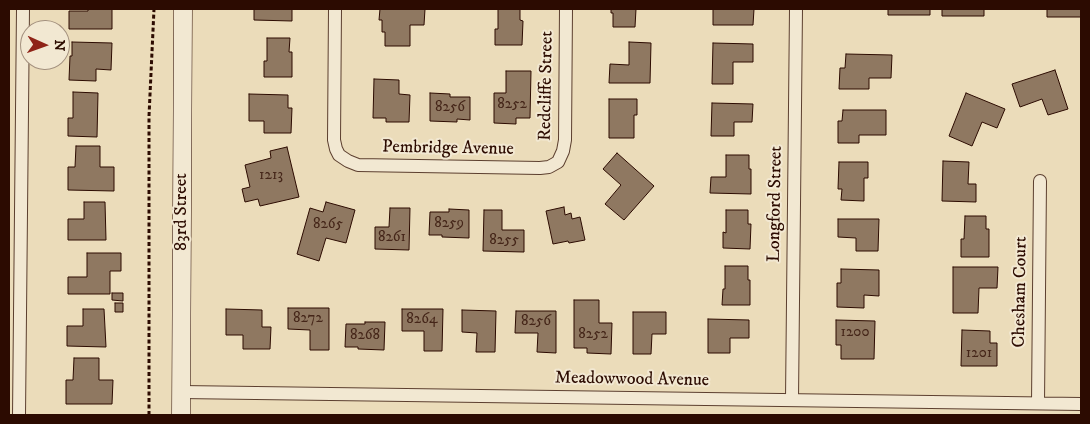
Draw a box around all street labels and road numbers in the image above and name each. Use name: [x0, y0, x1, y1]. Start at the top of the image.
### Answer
street label: Redcliffe Street: [535, 31, 559, 141]
street label: Pembridge Avenue: [382, 137, 514, 161]
street label: Longford Street: [764, 146, 788, 262]
street label: 83rd Street: [171, 173, 193, 251]
street label: Chesham Court: [1009, 236, 1033, 348]
street label: Meadowwood Avenue: [555, 368, 709, 392]

